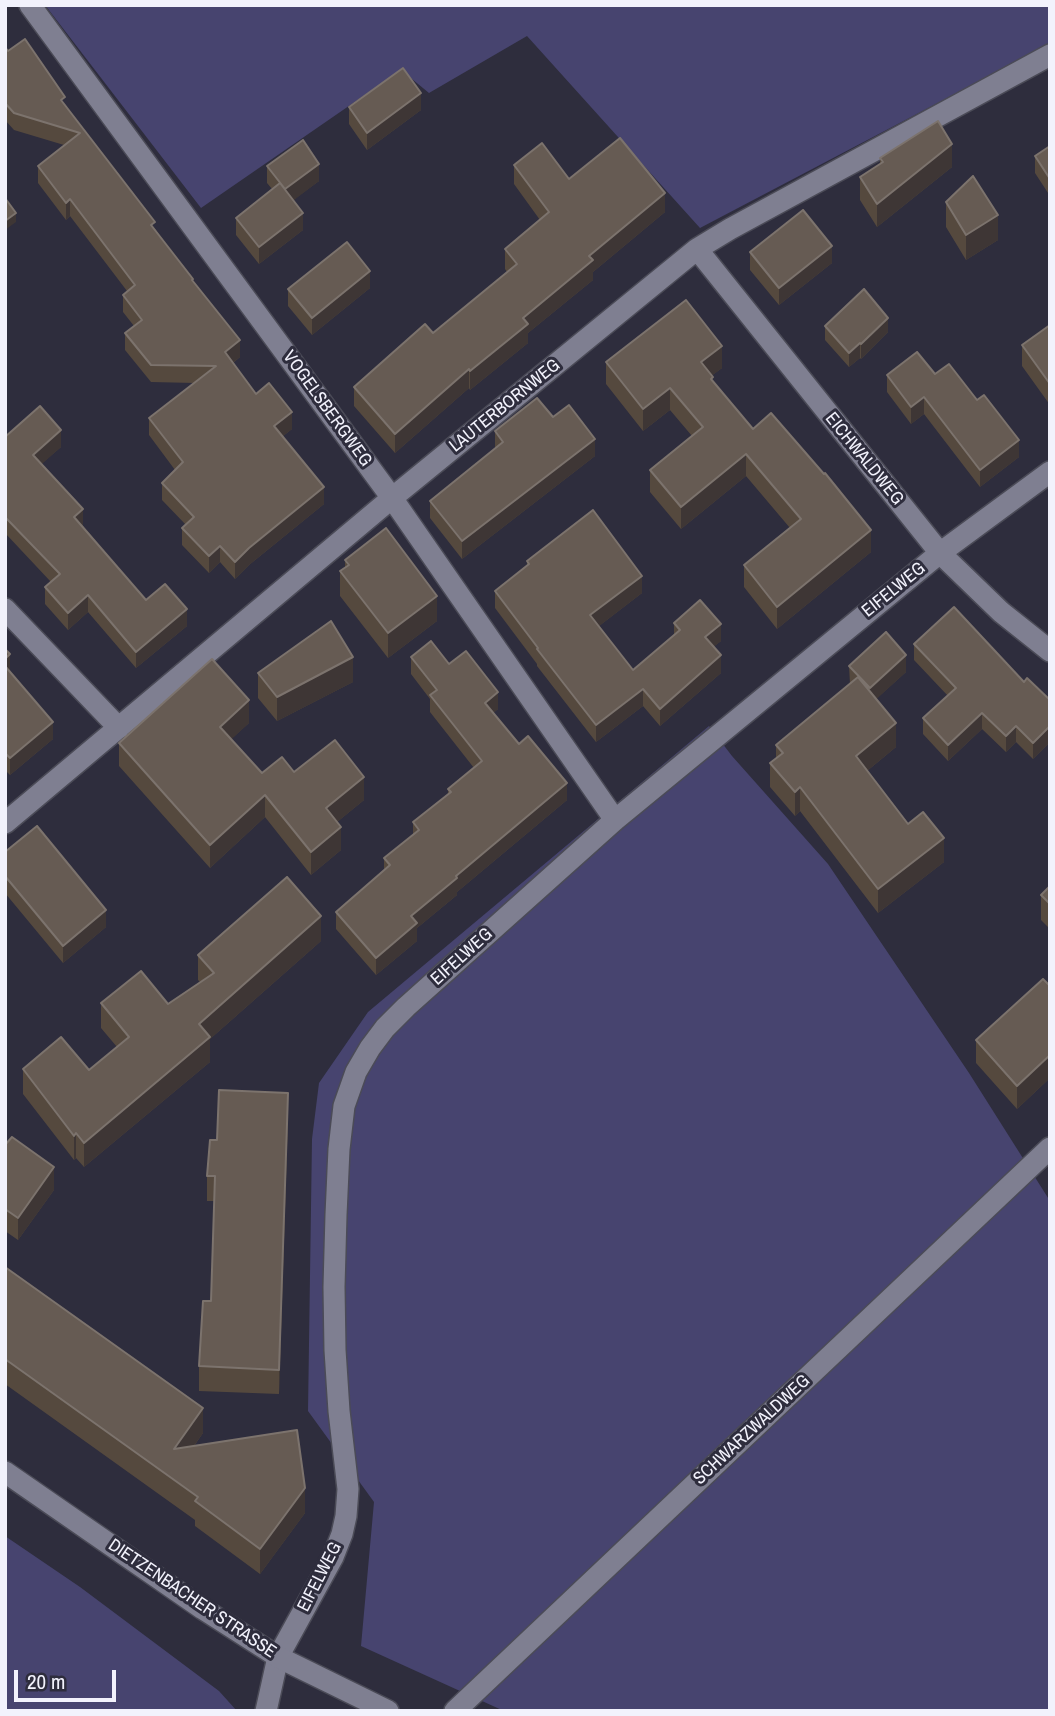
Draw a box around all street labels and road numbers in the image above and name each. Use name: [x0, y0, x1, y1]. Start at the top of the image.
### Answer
street label: VOGELSBERGWEG: [278, 347, 376, 471]
street label: LAUTERBORNWEG: [445, 355, 565, 457]
street label: EICHWALDWEG: [820, 408, 908, 510]
street label: EIFELWEG: [858, 558, 930, 622]
street label: EIFELWEG: [427, 924, 497, 990]
street label: SCHWARZWALDWEG: [689, 1370, 815, 1490]
street label: DIETZENBACHER STRASSE: [104, 1535, 280, 1663]
street label: EIFELWEG: [293, 1539, 347, 1615]

